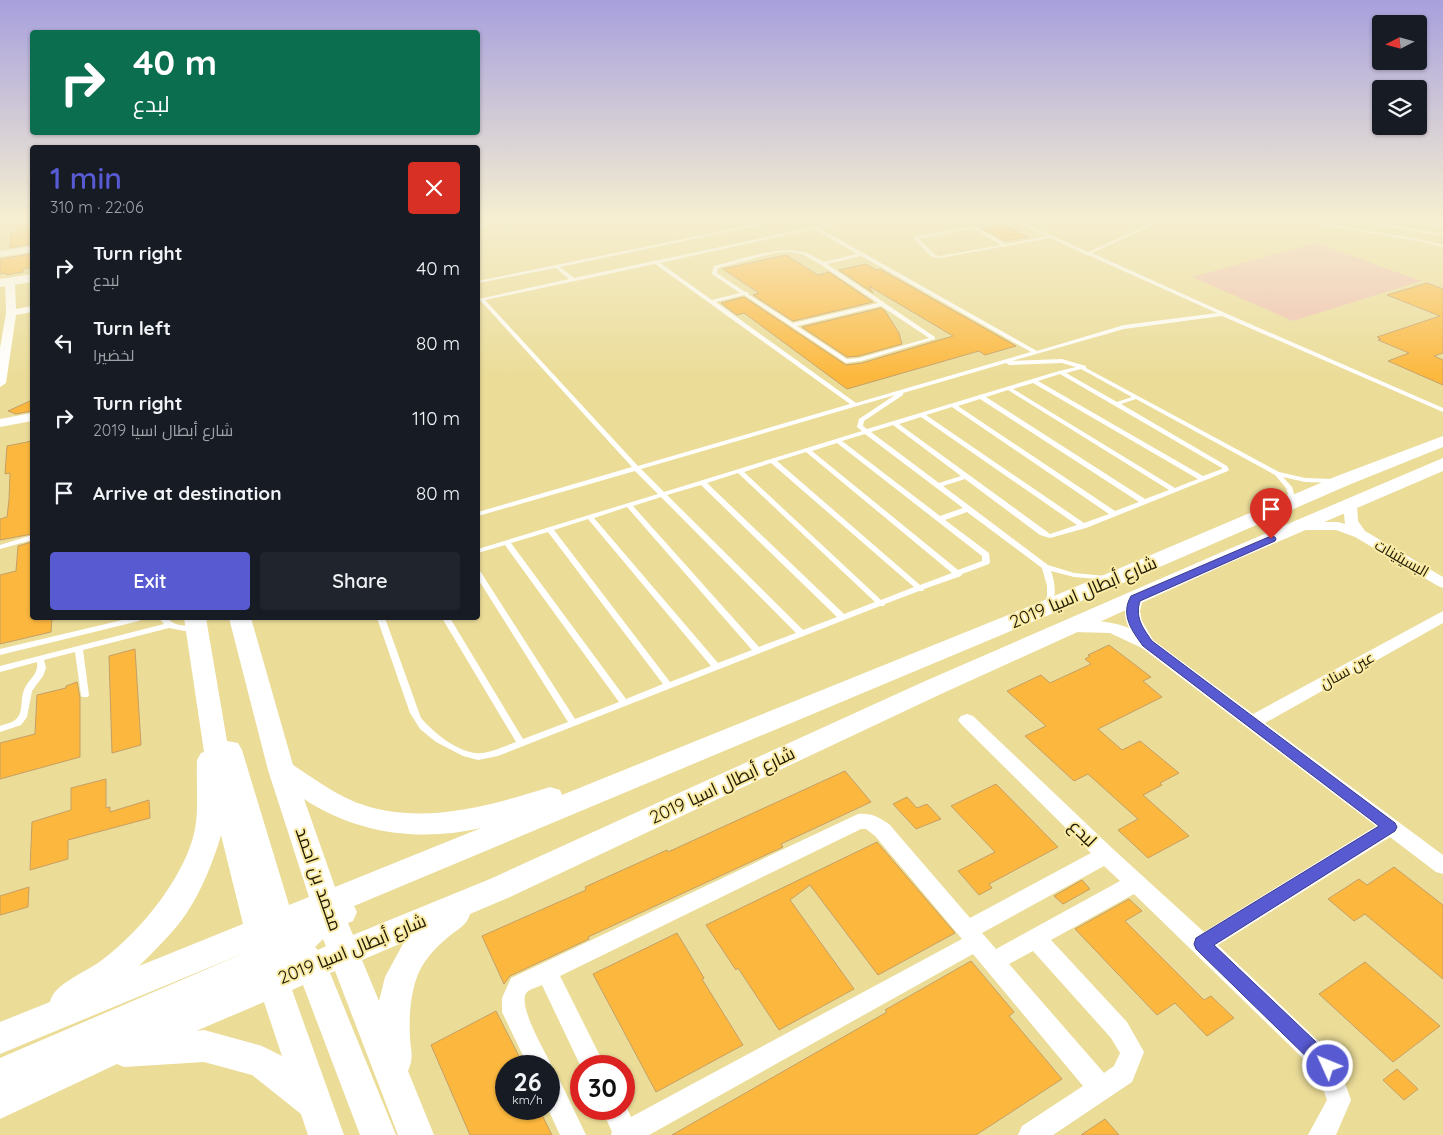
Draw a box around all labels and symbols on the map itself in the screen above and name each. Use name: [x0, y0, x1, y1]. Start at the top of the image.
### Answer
north arrow: [1372, 15, 1428, 70]
pin: [1250, 488, 1292, 539]
street label: البسيتينات: [1372, 535, 1432, 581]
street label: شارع أبطال اسيا 2019: [1006, 551, 1160, 634]
street label: عين سنان: [1317, 647, 1378, 694]
street label: شارع أبطال اسيا 2019: [646, 741, 799, 830]
street label: لبدع: [1064, 814, 1102, 852]
street label: محمد بن احمد: [291, 824, 347, 934]
street label: شارع أبطال اسيا 2019: [275, 909, 430, 990]
position arrow: [1301, 1039, 1353, 1091]
speed limit sign: 30: [570, 1055, 635, 1120]

